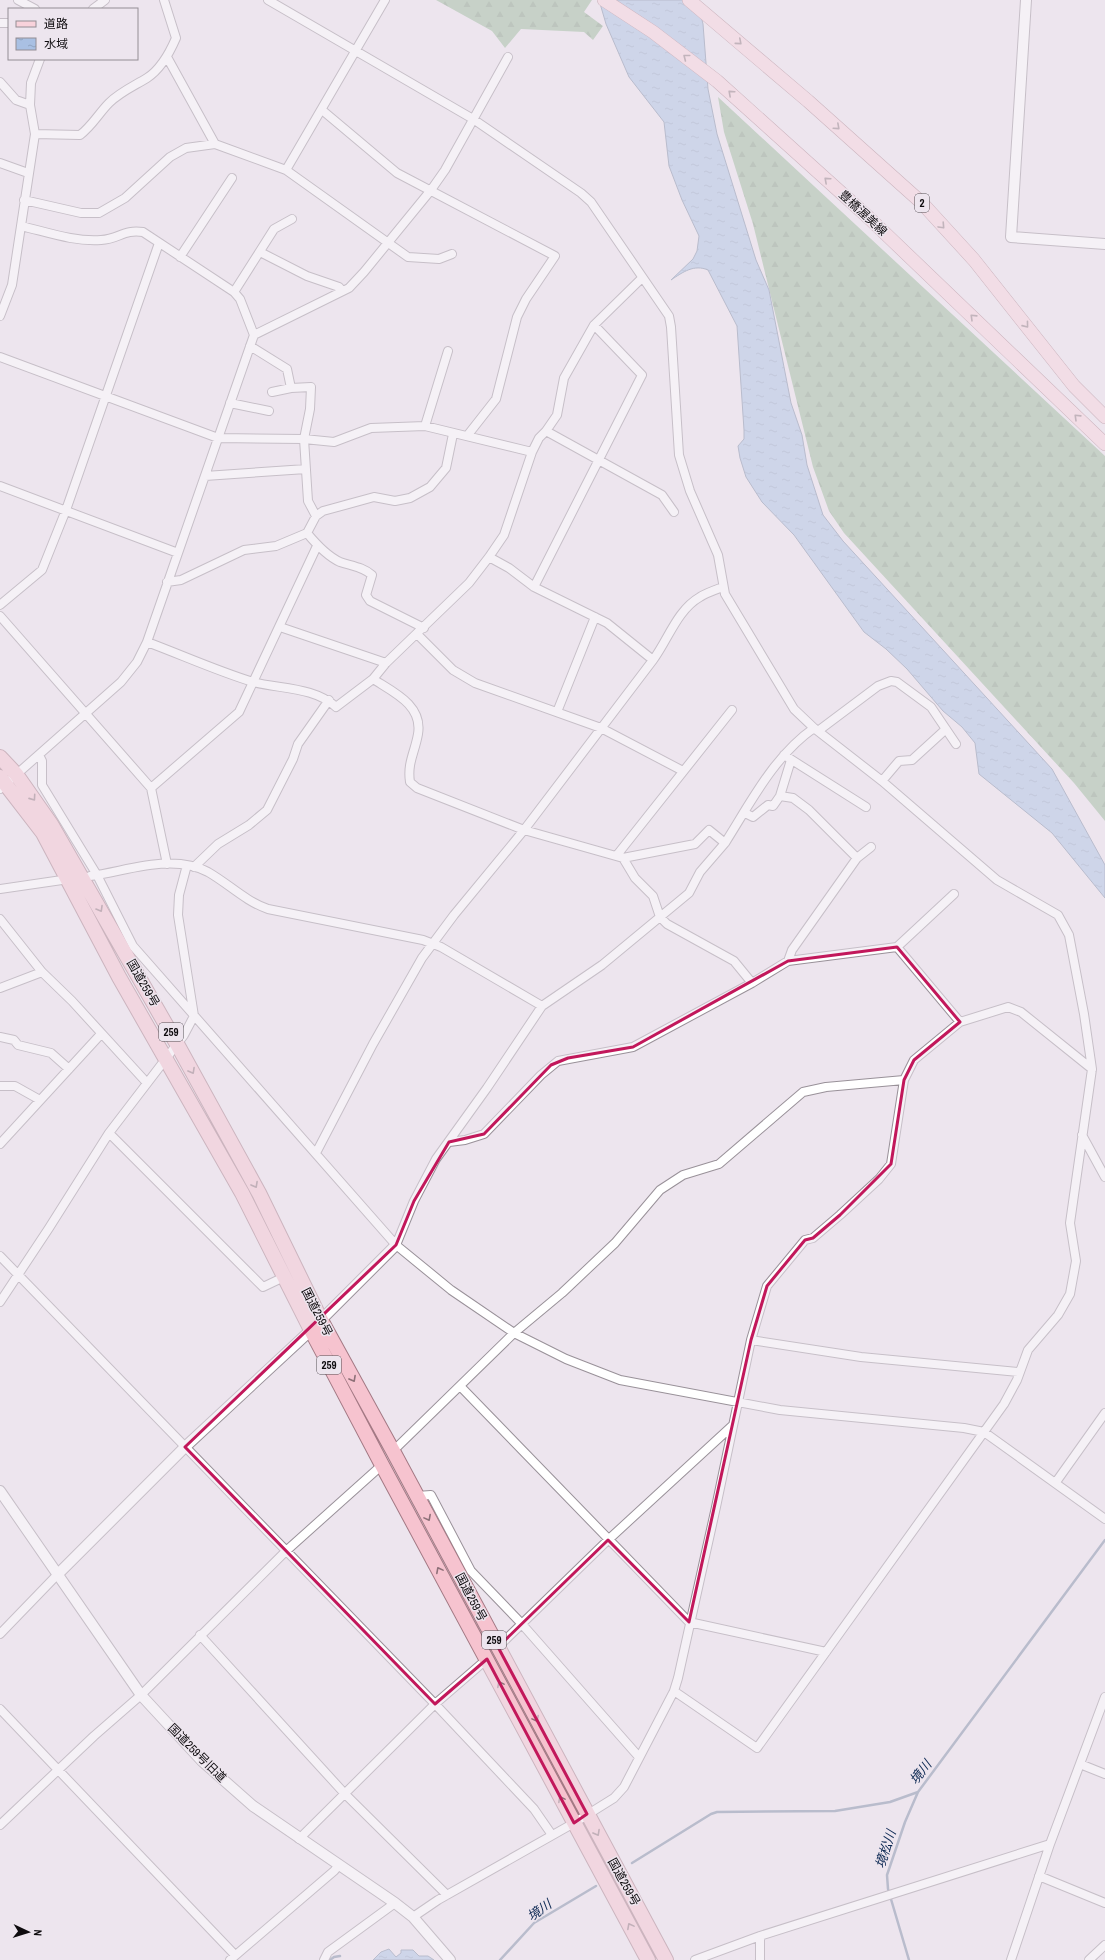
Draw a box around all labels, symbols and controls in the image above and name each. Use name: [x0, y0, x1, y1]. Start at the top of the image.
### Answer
legend: [8, 8, 138, 60]
text: 道路: [44, 16, 68, 32]
text: 水域: [44, 36, 68, 52]
one-way arrow: [735, 37, 742, 44]
one-way arrow: [683, 54, 690, 62]
one-way arrow: [728, 91, 735, 98]
one-way arrow: [832, 123, 840, 130]
one-way arrow: [824, 178, 832, 185]
street label: 豊橋渥美線: [836, 187, 890, 239]
road number: 2: [915, 194, 929, 212]
one-way arrow: [938, 221, 945, 228]
one-way arrow: [970, 314, 978, 322]
one-way arrow: [1021, 321, 1028, 328]
one-way arrow: [1074, 414, 1082, 422]
one-way arrow: [28, 794, 36, 801]
one-way arrow: [96, 905, 103, 912]
street label: 国道259号: [123, 956, 163, 1010]
road number: 259: [159, 1023, 183, 1041]
one-way arrow: [188, 1067, 195, 1074]
one-way arrow: [250, 1181, 257, 1188]
street label: 国道259号: [298, 1285, 336, 1339]
road number: 259: [317, 1356, 341, 1374]
one-way arrow: [349, 1375, 356, 1382]
one-way arrow: [424, 1514, 431, 1521]
one-way arrow: [436, 1567, 443, 1574]
street label: 国道259号: [452, 1570, 490, 1624]
road number: 259: [482, 1631, 506, 1649]
one-way arrow: [498, 1681, 505, 1688]
one-way arrow: [531, 1715, 539, 1722]
street label: 国道259号旧道: [164, 1720, 230, 1786]
water label: 境川: [906, 1755, 936, 1788]
one-way arrow: [559, 1796, 566, 1803]
water label: 境松川: [871, 1826, 900, 1870]
one-way arrow: [593, 1829, 600, 1836]
street label: 国道259号: [604, 1855, 644, 1909]
water label: 境川: [524, 1895, 556, 1925]
north arrow: [8, 1912, 48, 1952]
one-way arrow: [627, 1923, 634, 1930]
text: N: [31, 1929, 45, 1936]

